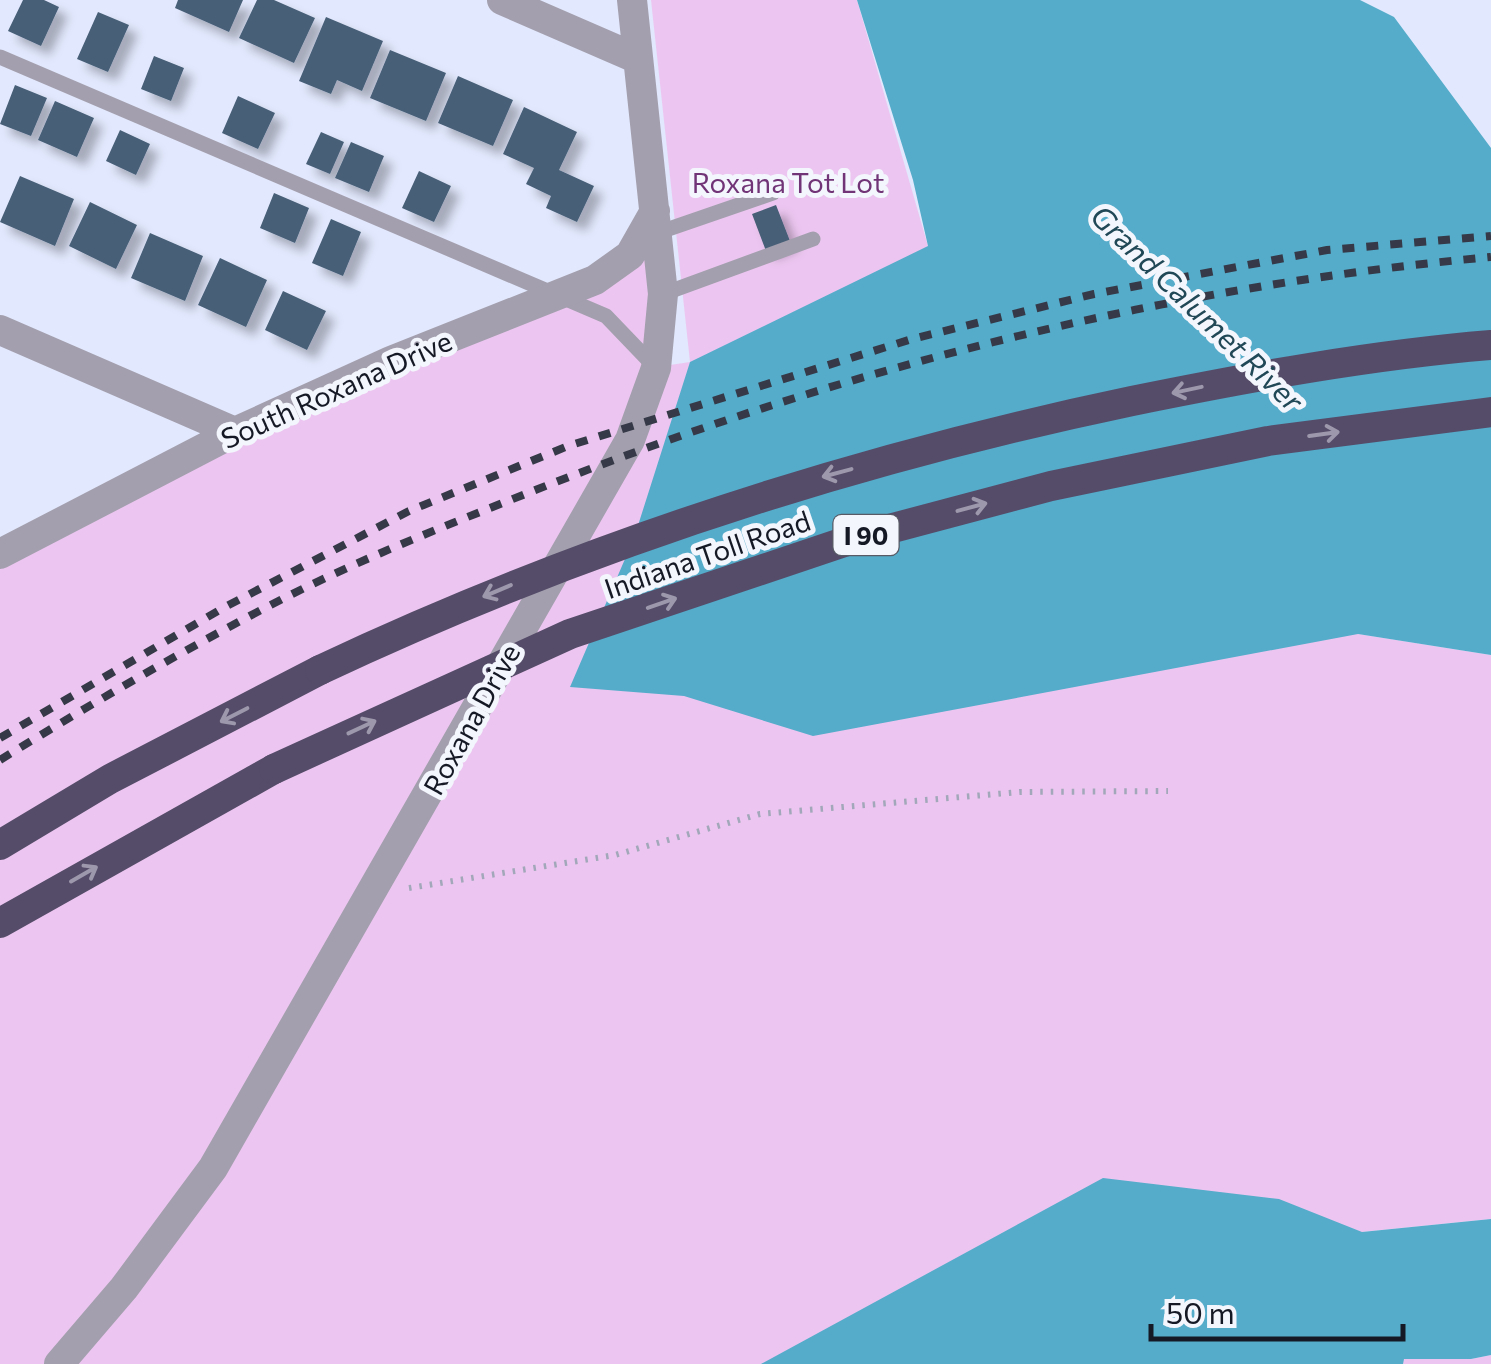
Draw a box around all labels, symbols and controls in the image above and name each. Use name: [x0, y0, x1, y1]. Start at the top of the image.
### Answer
park label: Roxana Tot Lot: [692, 165, 884, 199]
water label: Grand Calumet River: [1084, 196, 1313, 419]
street label: South Roxana Drive: [215, 323, 457, 455]
one-way arrow: [1172, 381, 1204, 400]
one-way arrow: [1308, 424, 1340, 442]
one-way arrow: [822, 464, 853, 483]
one-way arrow: [956, 496, 987, 515]
street label: Indiana Toll Road: [600, 503, 814, 605]
road number: I 90: [834, 515, 898, 555]
one-way arrow: [482, 583, 513, 601]
one-way arrow: [645, 592, 677, 610]
street label: Roxana Drive: [416, 638, 526, 800]
one-way arrow: [220, 706, 249, 725]
one-way arrow: [346, 716, 376, 735]
one-way arrow: [69, 864, 98, 884]
scale bar: [1151, 1279, 1404, 1341]
text: 50 m: [1166, 1293, 1235, 1330]

